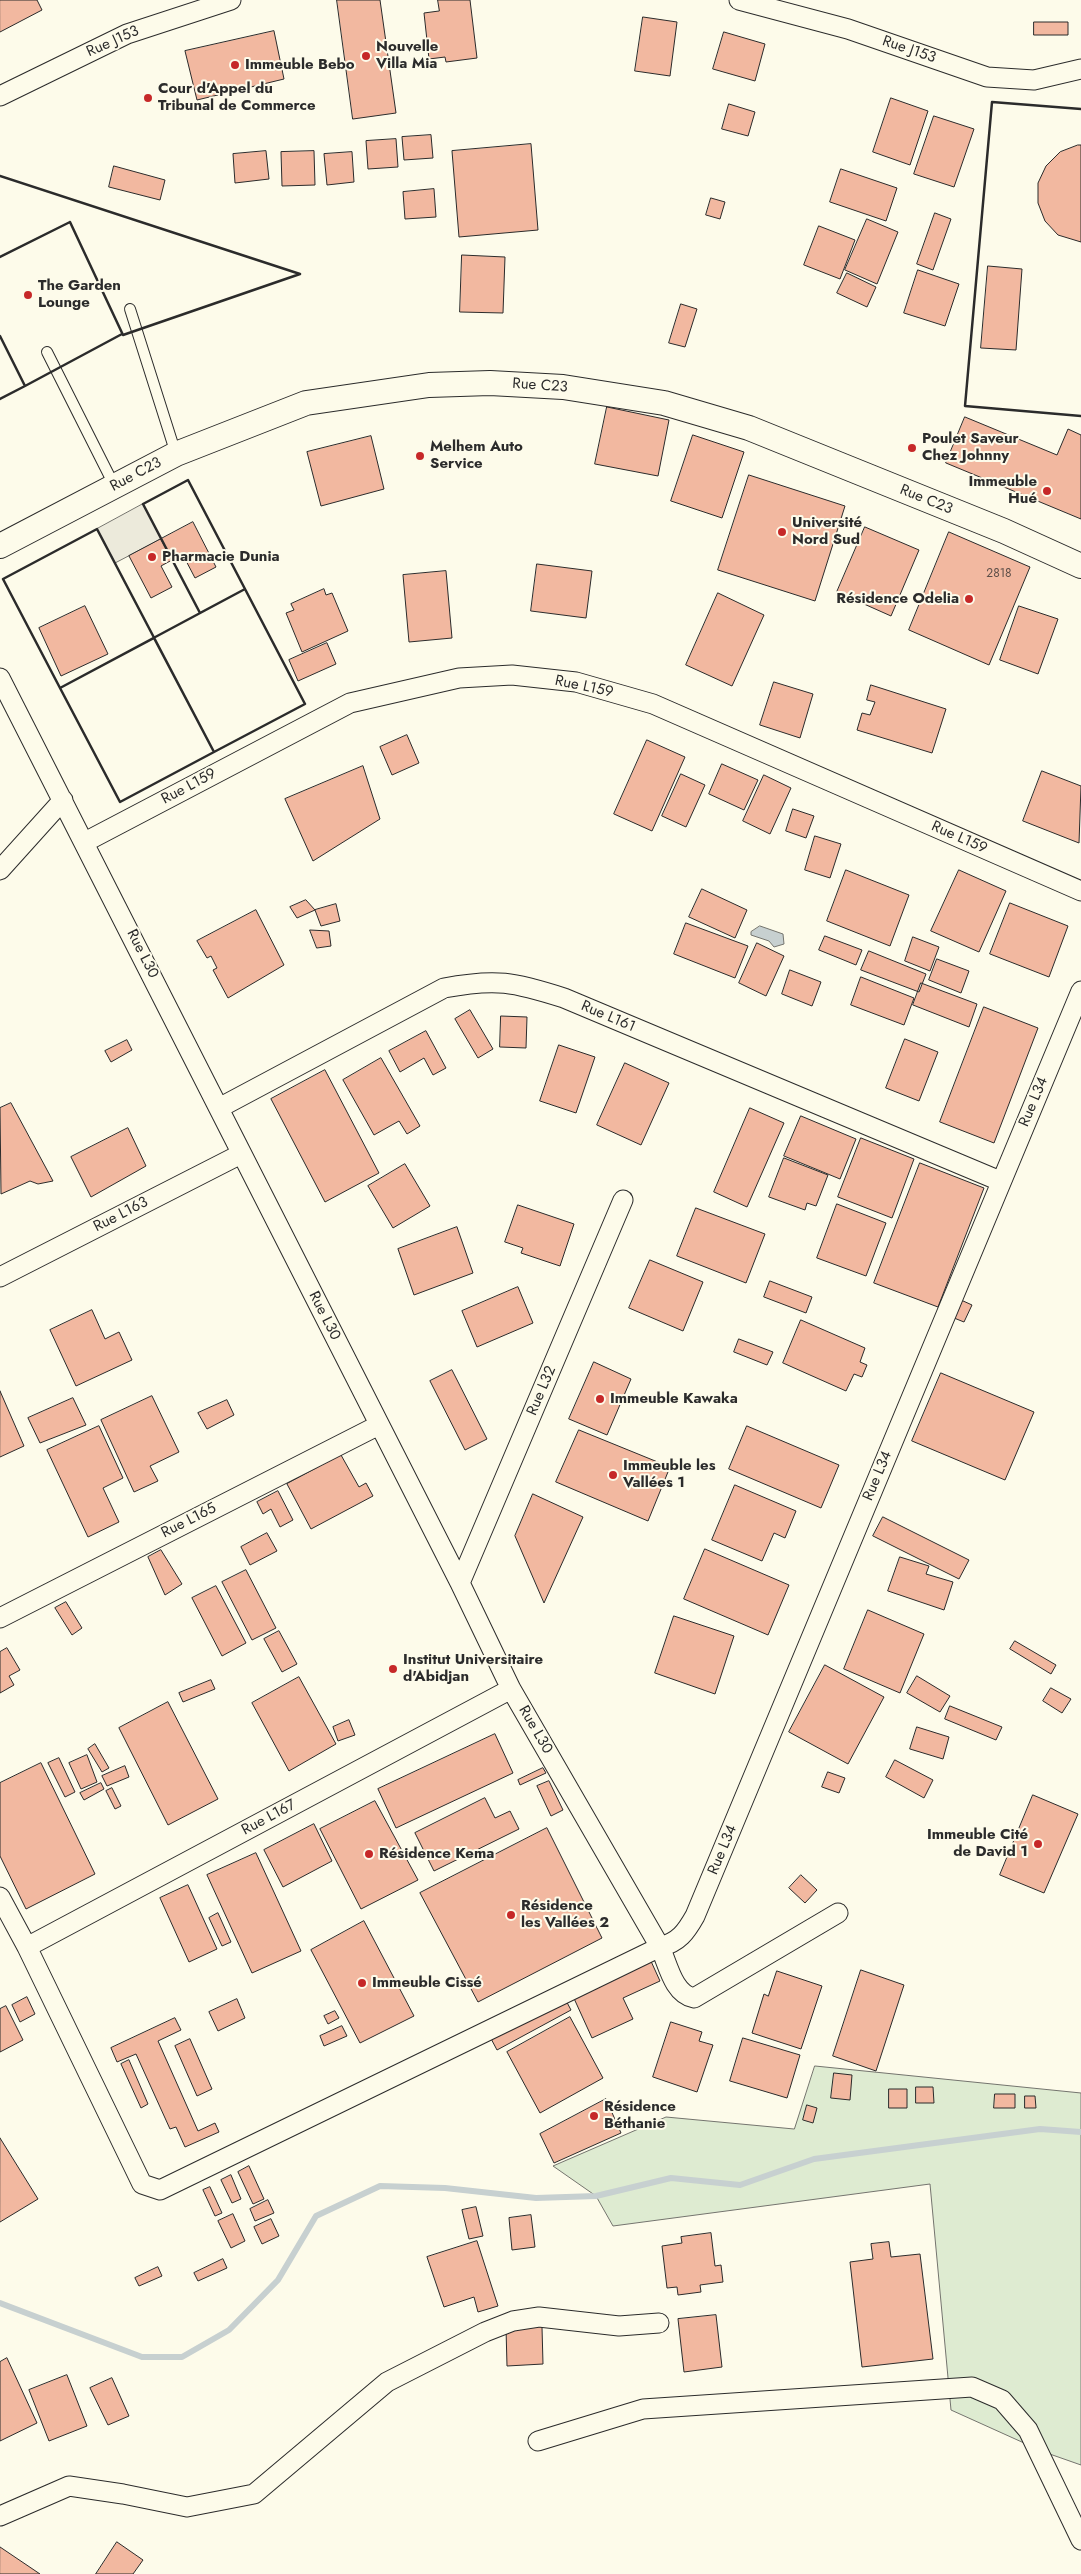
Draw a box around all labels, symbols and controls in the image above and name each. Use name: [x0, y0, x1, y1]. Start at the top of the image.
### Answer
street label: Rue J153: [84, 22, 142, 62]
street label: Rue J153: [880, 32, 938, 68]
place label: Nouvelle Villa Mia: [376, 38, 438, 73]
marker: Nouvelle Villa Mia: [360, 50, 372, 62]
place label: Immeuble Bebo: [245, 56, 355, 74]
marker: Immeuble Bebo: [229, 59, 241, 71]
place label: Cour d'Appel du Tribunal de Commerce: [158, 80, 316, 115]
marker: Cour d'Appel du Tribunal de Commerce: [142, 92, 154, 104]
place label: The Garden Lounge: [38, 277, 121, 312]
marker: The Garden Lounge: [22, 289, 34, 301]
street label: Rue C23: [512, 375, 568, 397]
place label: Poulet Saveur Chez Johnny: [922, 430, 1019, 465]
place label: Melhem Auto Service: [430, 438, 523, 473]
marker: Poulet Saveur Chez Johnny: [906, 442, 918, 454]
marker: Melhem Auto Service: [414, 450, 426, 462]
street label: Rue C23: [107, 454, 165, 496]
place label: Immeuble Hué: [968, 473, 1037, 508]
street label: Rue C23: [897, 481, 955, 519]
marker: Immeuble Hué: [1041, 485, 1053, 497]
place label: Université Nord Sud: [792, 514, 862, 549]
marker: Université Nord Sud: [776, 526, 788, 538]
place label: Pharmacie Dunia: [162, 548, 280, 566]
marker: Pharmacie Dunia: [146, 551, 158, 563]
house number: 2818: [986, 567, 1012, 581]
place label: Résidence Odelia: [836, 590, 959, 608]
marker: Résidence Odelia: [963, 593, 975, 605]
street label: Rue L159: [553, 672, 615, 702]
street label: Rue L159: [159, 765, 219, 809]
street label: Rue L159: [928, 818, 990, 858]
street label: Rue L30: [122, 927, 162, 981]
street label: Rue L161: [578, 998, 638, 1036]
street label: Rue L34: [1016, 1074, 1052, 1130]
street label: Rue L163: [91, 1194, 151, 1236]
street label: Rue L30: [304, 1289, 344, 1343]
street label: Rue L32: [524, 1364, 560, 1418]
place label: Immeuble Kawaka: [610, 1390, 738, 1408]
marker: Immeuble Kawaka: [594, 1393, 606, 1405]
street label: Rue L34: [860, 1448, 896, 1504]
place label: Immeuble les Vallées 1: [623, 1457, 716, 1492]
marker: Immeuble les Vallées 1: [607, 1469, 619, 1481]
street label: Rue L165: [159, 1500, 219, 1542]
place label: Institut Universitaire d'Abidjan: [403, 1651, 543, 1686]
marker: Institut Universitaire d'Abidjan: [387, 1663, 399, 1675]
street label: Rue L30: [514, 1703, 556, 1757]
street label: Rue L167: [239, 1796, 299, 1840]
street label: Rue L34: [705, 1822, 741, 1878]
place label: Immeuble Cité de David 1: [927, 1826, 1028, 1861]
marker: Immeuble Cité de David 1: [1032, 1838, 1044, 1850]
place label: Résidence Kema: [379, 1845, 494, 1863]
marker: Résidence Kema: [363, 1848, 375, 1860]
place label: Résidence les Vallées 2: [521, 1897, 609, 1932]
marker: Résidence les Vallées 2: [505, 1909, 517, 1921]
place label: Immeuble Cissé: [372, 1974, 482, 1992]
marker: Immeuble Cissé: [356, 1977, 368, 1989]
place label: Résidence Béthanie: [604, 2098, 676, 2133]
marker: Résidence Béthanie: [588, 2110, 600, 2122]

